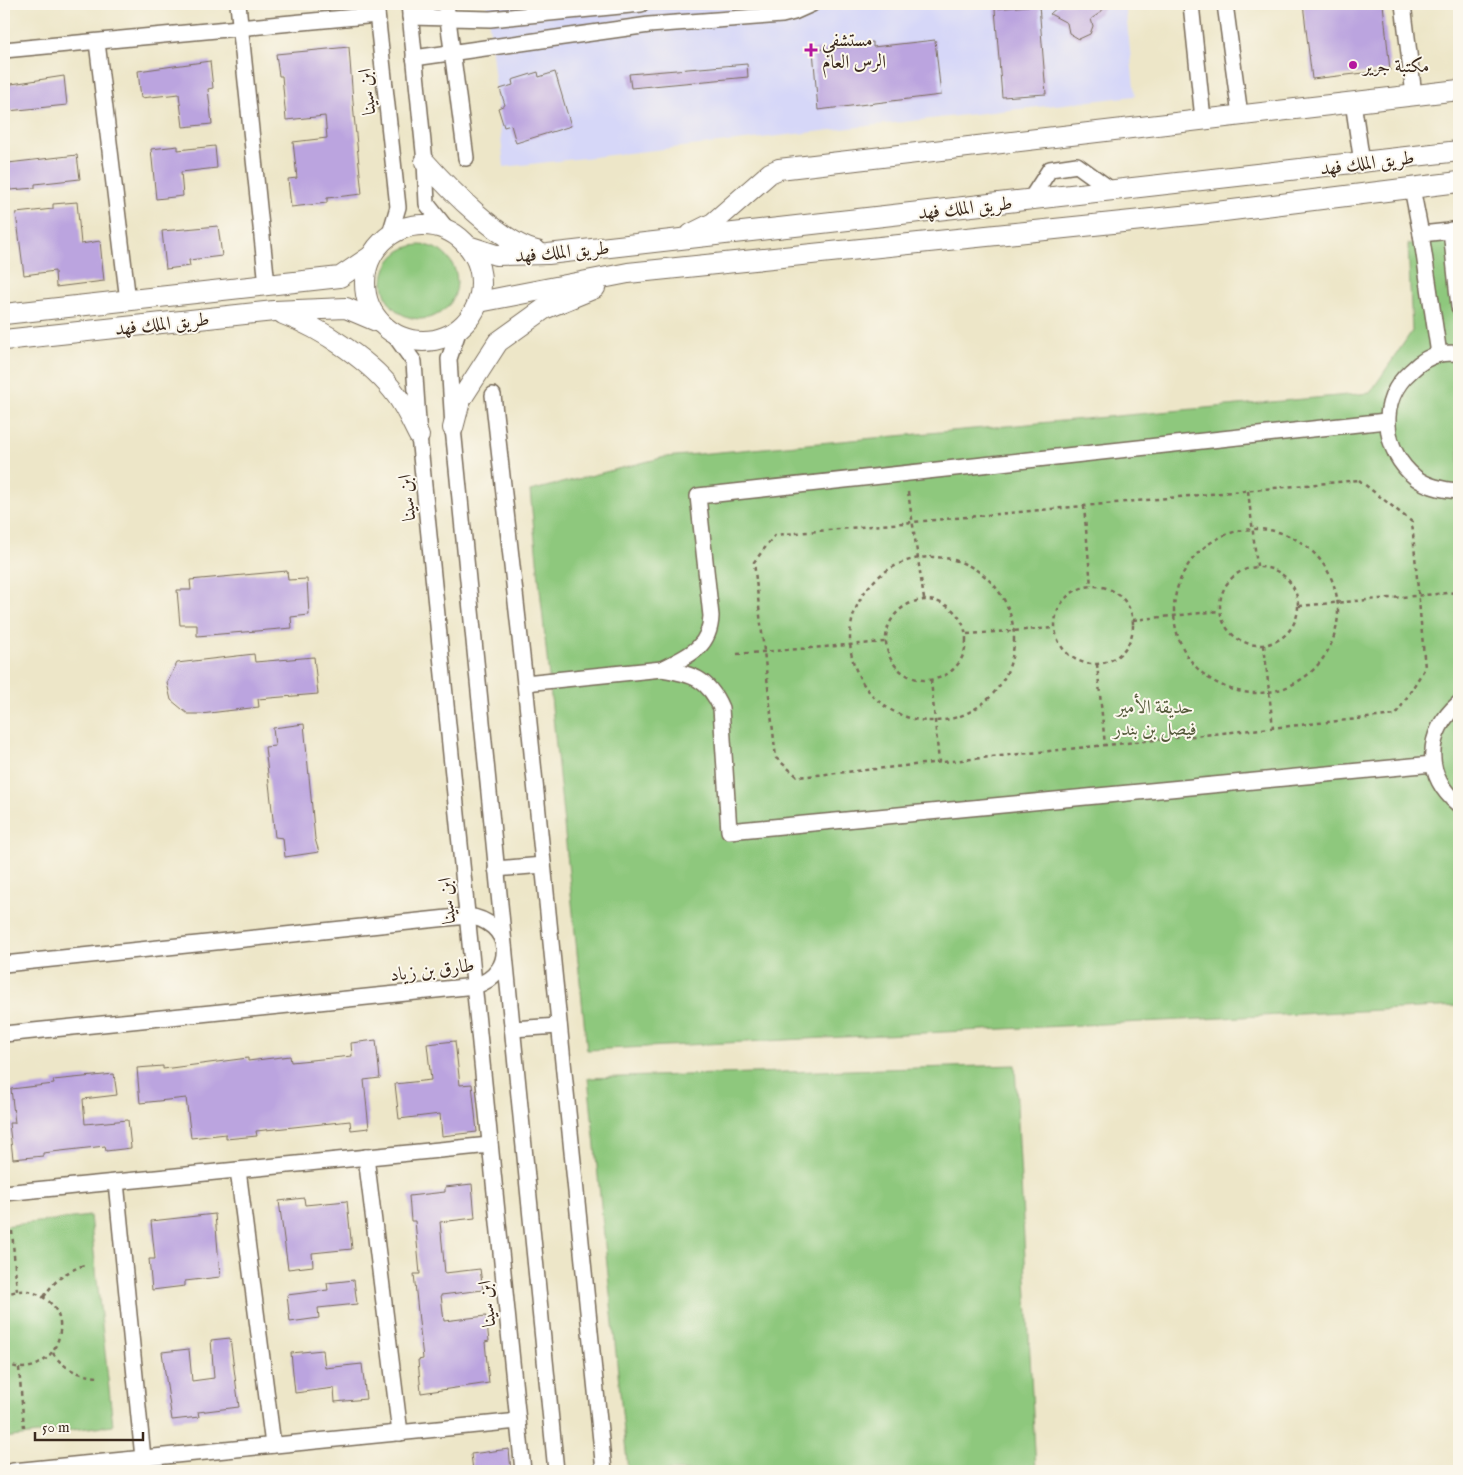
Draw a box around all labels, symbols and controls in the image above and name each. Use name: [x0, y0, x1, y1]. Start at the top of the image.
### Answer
place label: مستشفي الرس العام: [822, 29, 886, 78]
marker: مستشفي الرس العام: [804, 43, 818, 57]
place label: مكتبة جرير: [1361, 55, 1429, 79]
marker: مكتبة جرير: [1347, 59, 1359, 71]
street label: ابن سينا: [354, 67, 382, 116]
street label: طريق الملك فهد: [1319, 146, 1416, 182]
street label: طريق الملك فهد: [917, 192, 1014, 226]
street label: طريق الملك فهد: [514, 237, 611, 269]
street label: طريق الملك فهد: [114, 308, 211, 342]
street label: ابن سينا: [394, 473, 422, 522]
park label: حديقة الأمير فيصل بن بندر: [1111, 693, 1197, 742]
street label: ابن سينا: [434, 876, 462, 925]
street label: طارق بن زياد: [389, 954, 476, 988]
street label: ابن سينا: [474, 1279, 502, 1328]
scale bar: [35, 1410, 142, 1442]
text: 50 m: [42, 1418, 70, 1437]

